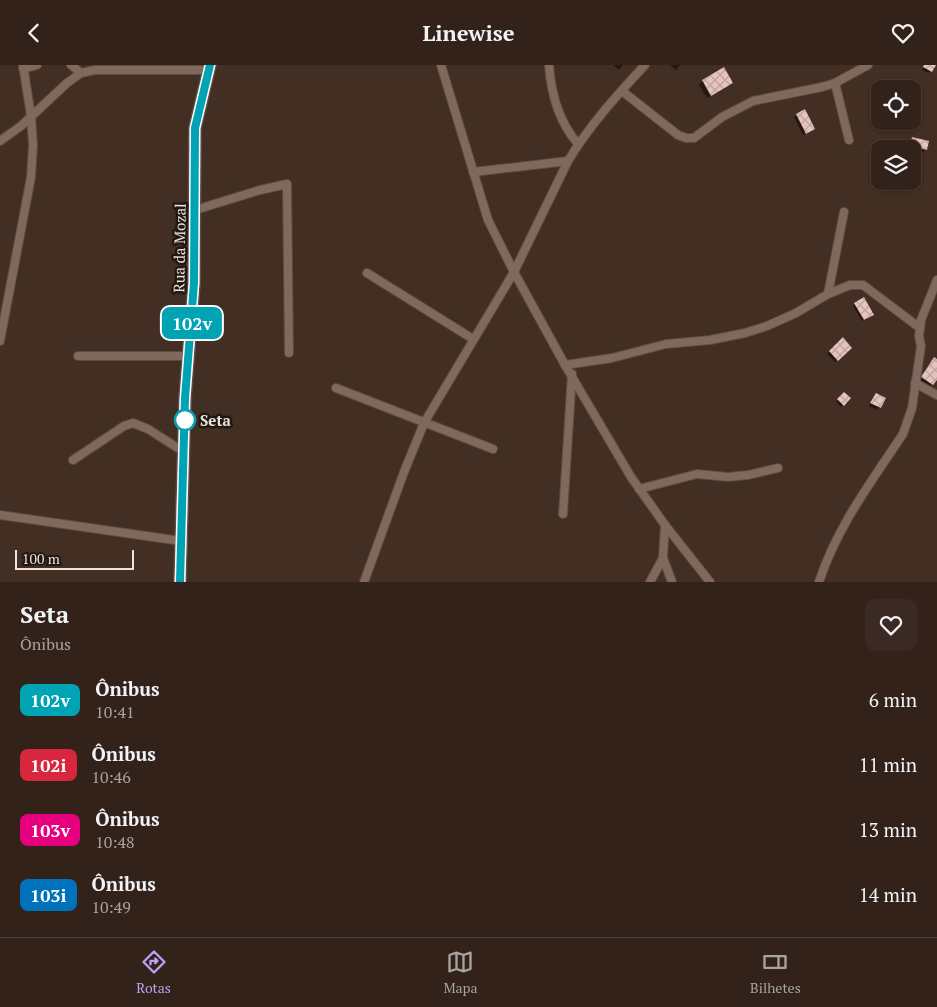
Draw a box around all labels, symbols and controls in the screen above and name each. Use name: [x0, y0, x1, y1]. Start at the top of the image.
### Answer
text: Linewise: [422, 18, 515, 47]
icon: back: [20, 19, 48, 47]
icon: heart: [889, 19, 917, 47]
map controls: [871, 80, 921, 190]
button: locate: [871, 80, 921, 130]
button: layers: [871, 140, 921, 190]
street label: Rua da Mozal: [168, 203, 190, 293]
line badge: 102v: [157, 307, 227, 339]
text: 102v: [172, 311, 212, 335]
marker: Seta: [174, 409, 196, 431]
place label: Seta: [200, 410, 231, 430]
scale bar: [15, 547, 134, 570]
text: 100 m: [22, 549, 60, 568]
text: Seta: [20, 598, 69, 630]
button: heart: [865, 599, 917, 651]
text: Ônibus: [20, 633, 71, 655]
text: Ônibus: [95, 676, 160, 701]
text: 6 min: [869, 687, 917, 712]
text: 102v: [30, 688, 70, 712]
text: 10:41: [95, 701, 135, 723]
text: Ônibus: [92, 741, 156, 766]
text: 11 min: [859, 752, 917, 777]
text: 102i: [30, 753, 67, 777]
text: 10:46: [92, 766, 131, 788]
text: Ônibus: [95, 806, 160, 831]
text: 13 min: [859, 817, 917, 842]
text: 103v: [30, 818, 70, 842]
text: 10:48: [95, 831, 135, 853]
text: Ônibus: [92, 871, 156, 896]
text: 14 min: [859, 882, 917, 907]
text: 103i: [30, 883, 67, 907]
text: 10:49: [92, 896, 131, 918]
tab: Rotas: [136, 948, 171, 997]
tab: Mapa: [443, 948, 478, 997]
tab: Bilhetes: [750, 948, 801, 997]

